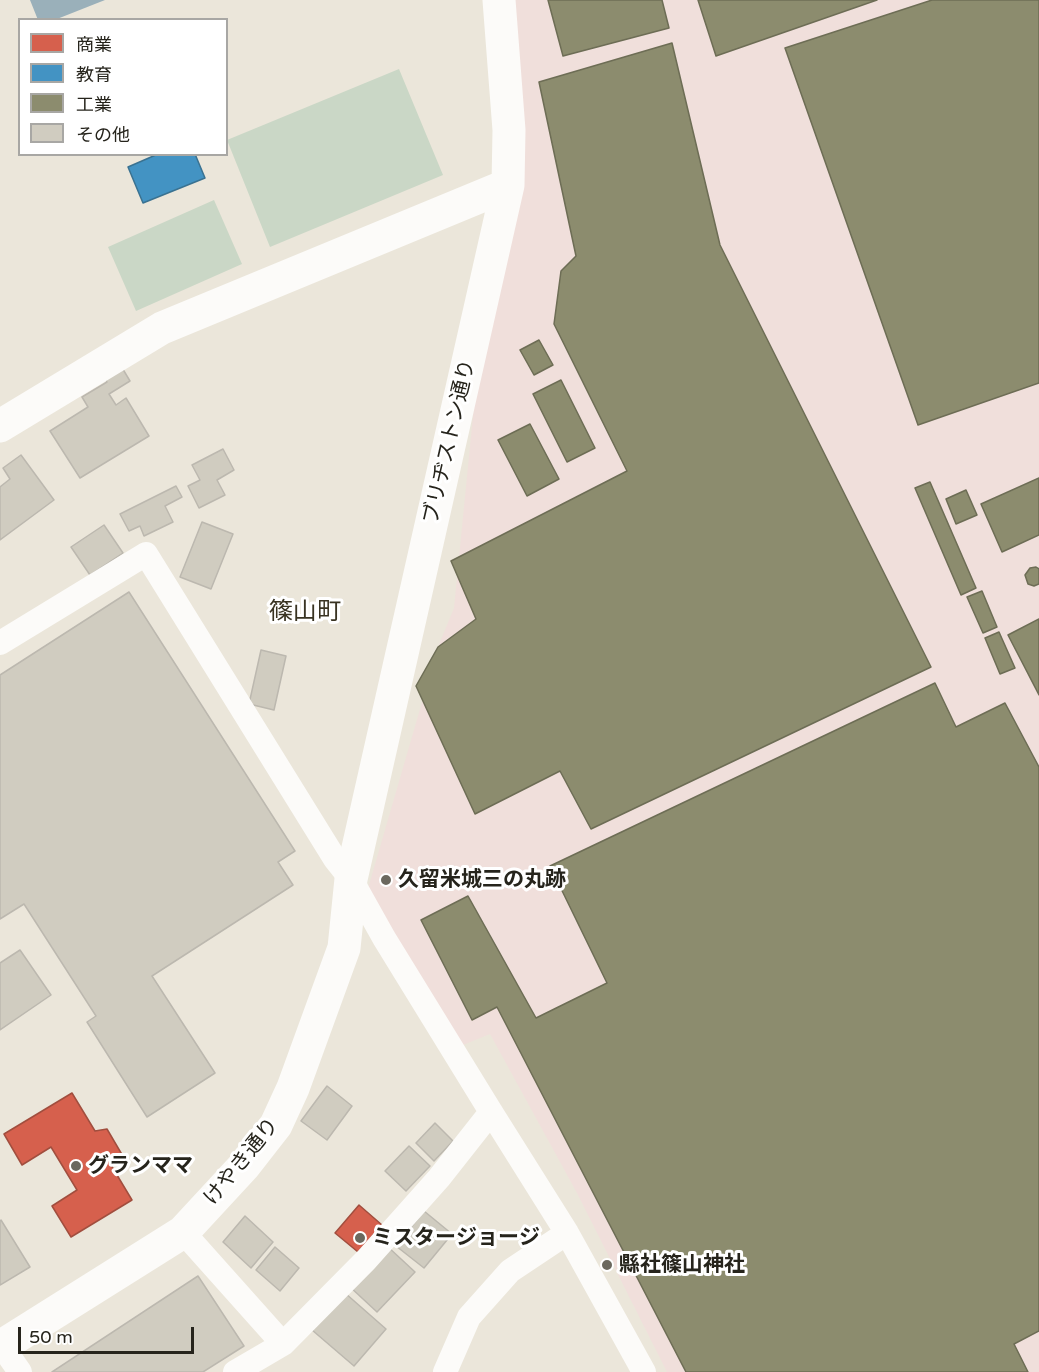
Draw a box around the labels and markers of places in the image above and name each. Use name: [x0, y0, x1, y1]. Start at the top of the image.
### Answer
place label: 久留米城三の丸跡: [398, 867, 566, 893]
marker: 久留米城三の丸跡: [379, 873, 393, 887]
place label: グランママ: [88, 1153, 193, 1179]
marker: グランママ: [69, 1159, 83, 1173]
place label: ミスタージョージ: [372, 1225, 540, 1251]
marker: ミスタージョージ: [353, 1231, 367, 1245]
place label: 縣社篠山神社: [619, 1252, 745, 1278]
marker: 縣社篠山神社: [600, 1258, 614, 1272]

